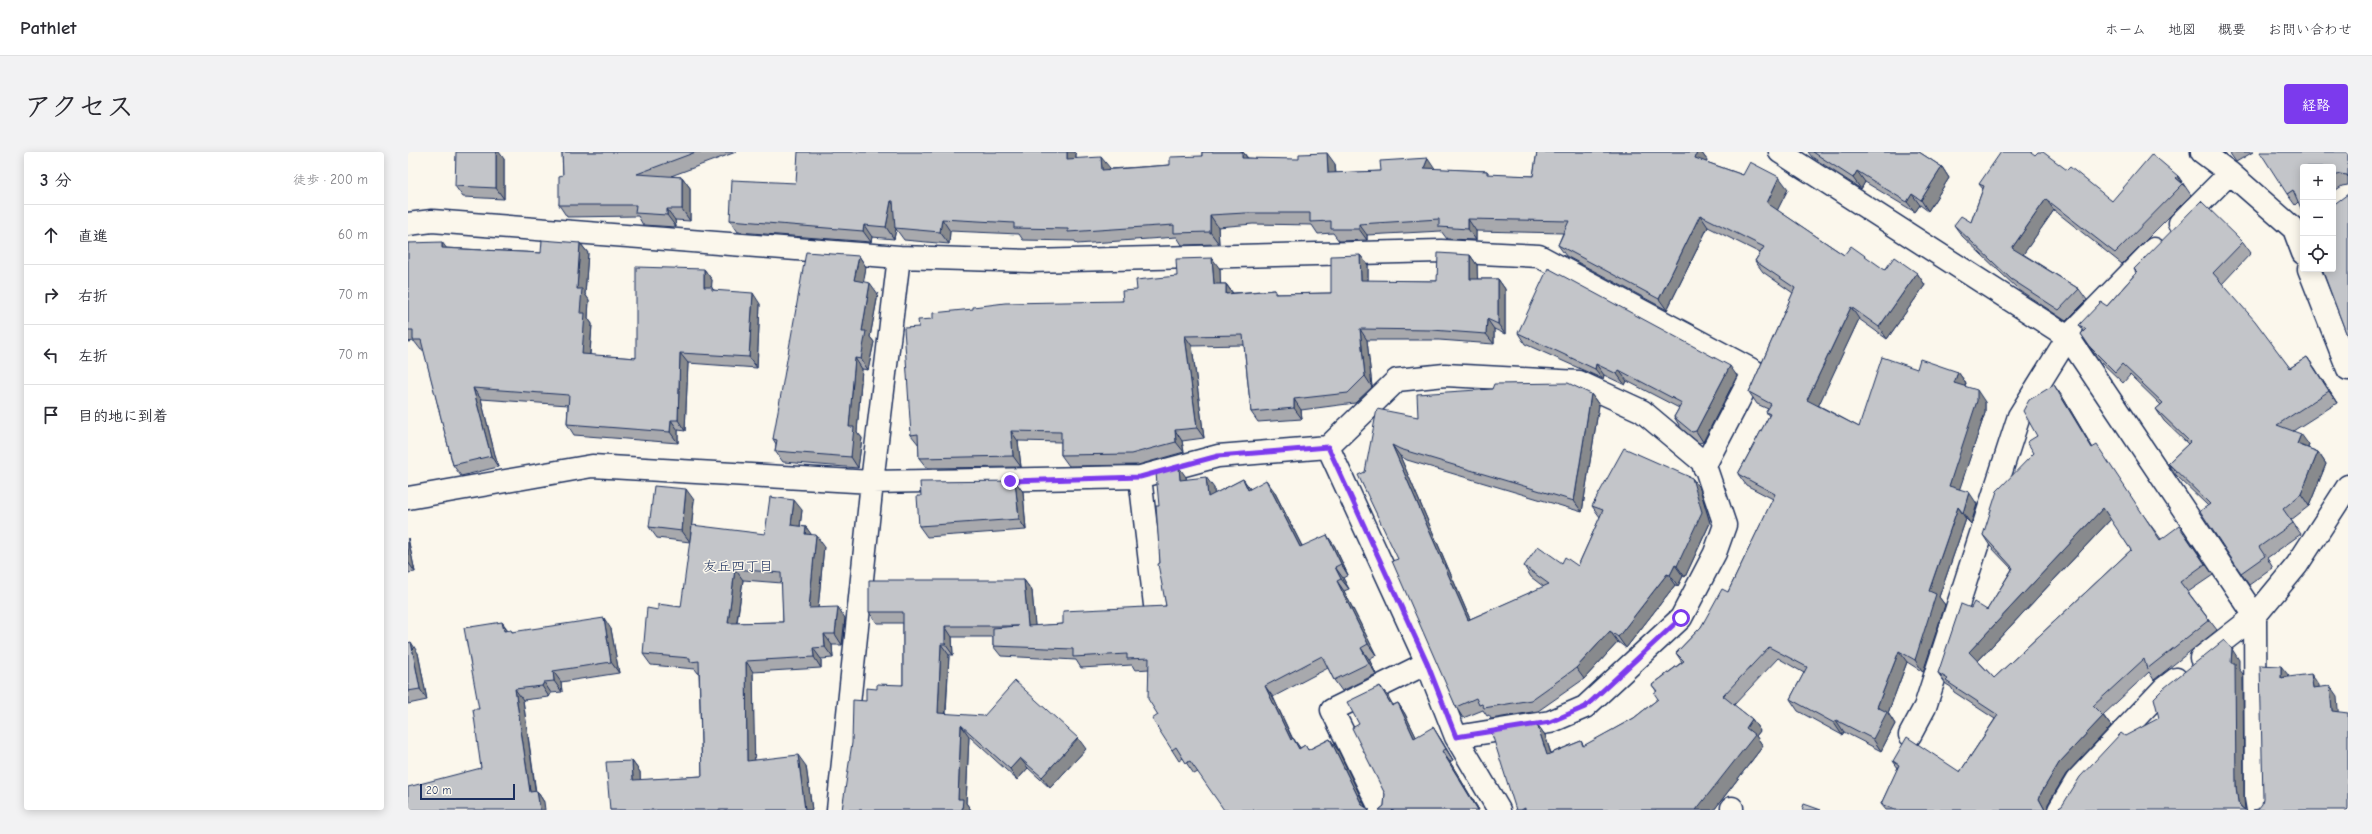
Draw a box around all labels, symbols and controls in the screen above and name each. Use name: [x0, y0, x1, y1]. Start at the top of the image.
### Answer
text: Pathlet: [20, 17, 76, 39]
text: ホーム: [2105, 21, 2146, 38]
text: 地図: [2168, 21, 2196, 38]
text: 概要: [2218, 21, 2246, 38]
text: お問い合わせ: [2268, 21, 2352, 38]
button: 経路: [2284, 84, 2348, 124]
text: アクセス: [24, 91, 134, 123]
map controls: [2300, 164, 2336, 272]
button: +: [2300, 164, 2336, 200]
text: 3 分: [40, 171, 71, 190]
text: 徒歩 · 200 m: [293, 172, 368, 187]
button: −: [2300, 200, 2336, 236]
icon: ahead: [40, 224, 62, 246]
text: 直進: [78, 227, 108, 245]
text: 60 m: [338, 227, 368, 242]
button: locate: [2300, 236, 2336, 272]
icon: right: [40, 284, 62, 306]
text: 右折: [78, 287, 108, 305]
text: 70 m: [339, 287, 368, 302]
icon: left: [40, 344, 62, 366]
text: 左折: [78, 347, 108, 365]
text: 70 m: [339, 347, 368, 362]
icon: arrive: [40, 404, 62, 426]
text: 目的地に到着: [78, 407, 168, 425]
route end: [1001, 472, 1019, 490]
district label: 友丘四丁目: [703, 558, 773, 575]
route start: [1672, 609, 1690, 627]
scale bar: [420, 782, 515, 801]
text: 20 m: [426, 784, 451, 797]

